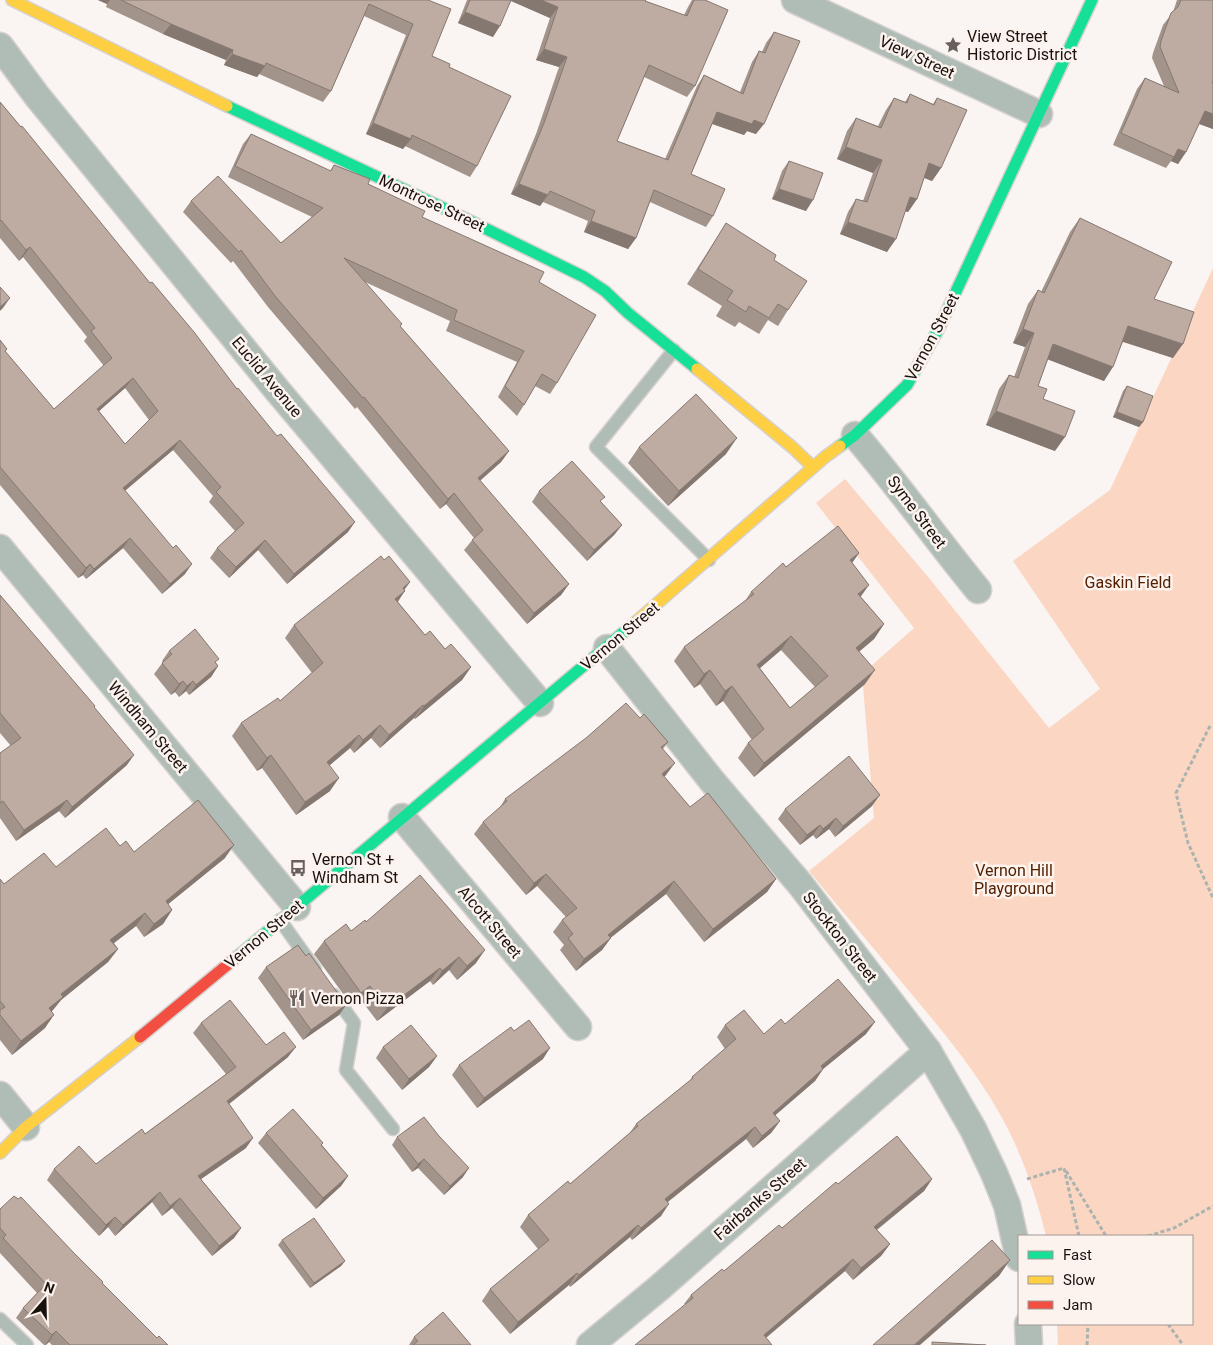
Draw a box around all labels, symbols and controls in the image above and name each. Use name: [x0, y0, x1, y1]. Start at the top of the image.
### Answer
place label: View Street Historic District: [967, 27, 1077, 64]
street label: View Street: [876, 31, 958, 83]
place icon: View Street Historic District: [943, 35, 963, 55]
street label: Montrose Street: [376, 170, 488, 236]
street label: Vernon Street: [901, 290, 963, 384]
street label: Euclid Avenue: [228, 333, 306, 421]
street label: Syme Street: [884, 472, 950, 552]
park label: Gaskin Field: [1085, 573, 1171, 592]
street label: Vernon Street: [577, 598, 663, 674]
street label: Windham Street: [104, 677, 192, 777]
place label: Vernon St + Windham St: [312, 850, 398, 887]
bus stop icon: Vernon St + Windham St: [288, 858, 308, 878]
park label: Vernon Hill Playground: [974, 861, 1054, 898]
street label: Alcott Street: [454, 882, 526, 962]
street label: Stockton Street: [799, 888, 881, 986]
street label: Vernon Street: [221, 896, 307, 972]
restaurant icon: Vernon Pizza: [287, 988, 307, 1008]
place label: Vernon Pizza: [311, 989, 404, 1008]
street label: Fairbanks Street: [710, 1154, 810, 1244]
legend: [1018, 1235, 1193, 1325]
text: Fast: [1063, 1246, 1092, 1264]
text: Slow: [1063, 1271, 1095, 1289]
north arrow: [20, 1275, 70, 1325]
text: N: [42, 1279, 57, 1297]
text: Jam: [1063, 1296, 1093, 1314]

